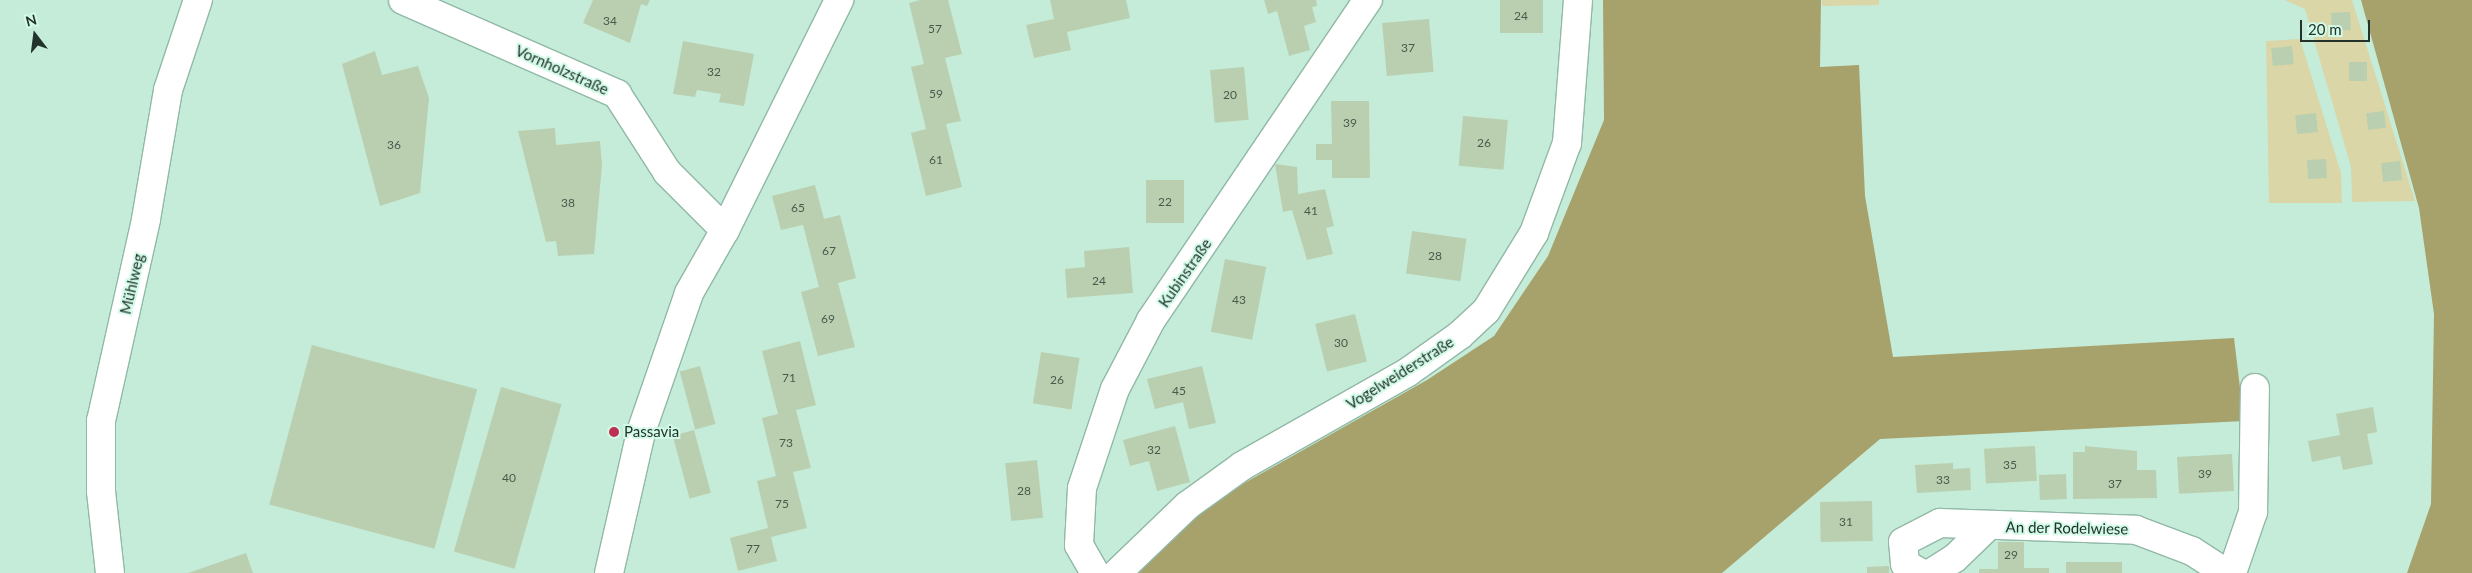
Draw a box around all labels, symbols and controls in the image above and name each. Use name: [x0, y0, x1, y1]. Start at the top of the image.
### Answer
house number: 24: [1514, 9, 1528, 23]
north arrow: [10, 10, 60, 60]
text: N: [24, 10, 38, 30]
scale bar: [2302, 10, 2372, 42]
house number: 34: [603, 14, 617, 28]
text: 20 m: [2308, 20, 2342, 38]
house number: 57: [928, 22, 942, 36]
street label: Vornholzstraße: [513, 41, 611, 99]
house number: 37: [1401, 41, 1415, 55]
house number: 32: [707, 65, 721, 79]
house number: 59: [929, 87, 943, 101]
house number: 20: [1223, 88, 1237, 102]
house number: 39: [1343, 116, 1357, 130]
house number: 26: [1477, 136, 1491, 150]
house number: 36: [387, 138, 401, 152]
house number: 61: [929, 153, 943, 167]
house number: 22: [1158, 195, 1172, 209]
house number: 38: [561, 196, 575, 210]
house number: 65: [791, 201, 805, 215]
house number: 41: [1304, 204, 1318, 218]
street label: Kubinstraße: [1155, 235, 1215, 311]
house number: 67: [822, 244, 836, 258]
house number: 28: [1428, 249, 1442, 263]
street label: Mühlweg: [116, 252, 148, 316]
house number: 24: [1092, 274, 1106, 288]
house number: 43: [1232, 293, 1246, 307]
house number: 69: [821, 312, 835, 326]
street label: Vogelweiderstraße: [1343, 333, 1457, 413]
house number: 30: [1334, 336, 1348, 350]
house number: 71: [782, 371, 796, 385]
house number: 26: [1050, 373, 1064, 387]
house number: 45: [1172, 384, 1186, 398]
place label: Passavia: [624, 423, 679, 441]
marker: Passavia: [608, 426, 620, 438]
house number: 73: [779, 436, 793, 450]
house number: 32: [1147, 443, 1161, 457]
house number: 35: [2003, 458, 2017, 472]
house number: 39: [2198, 467, 2212, 481]
house number: 40: [502, 471, 516, 485]
house number: 33: [1936, 473, 1950, 487]
house number: 37: [2108, 477, 2122, 491]
house number: 28: [1017, 484, 1031, 498]
house number: 75: [775, 497, 789, 511]
house number: 31: [1839, 515, 1853, 529]
street label: An der Rodelwiese: [2005, 518, 2129, 538]
house number: 77: [746, 542, 760, 556]
house number: 29: [2004, 548, 2018, 562]

